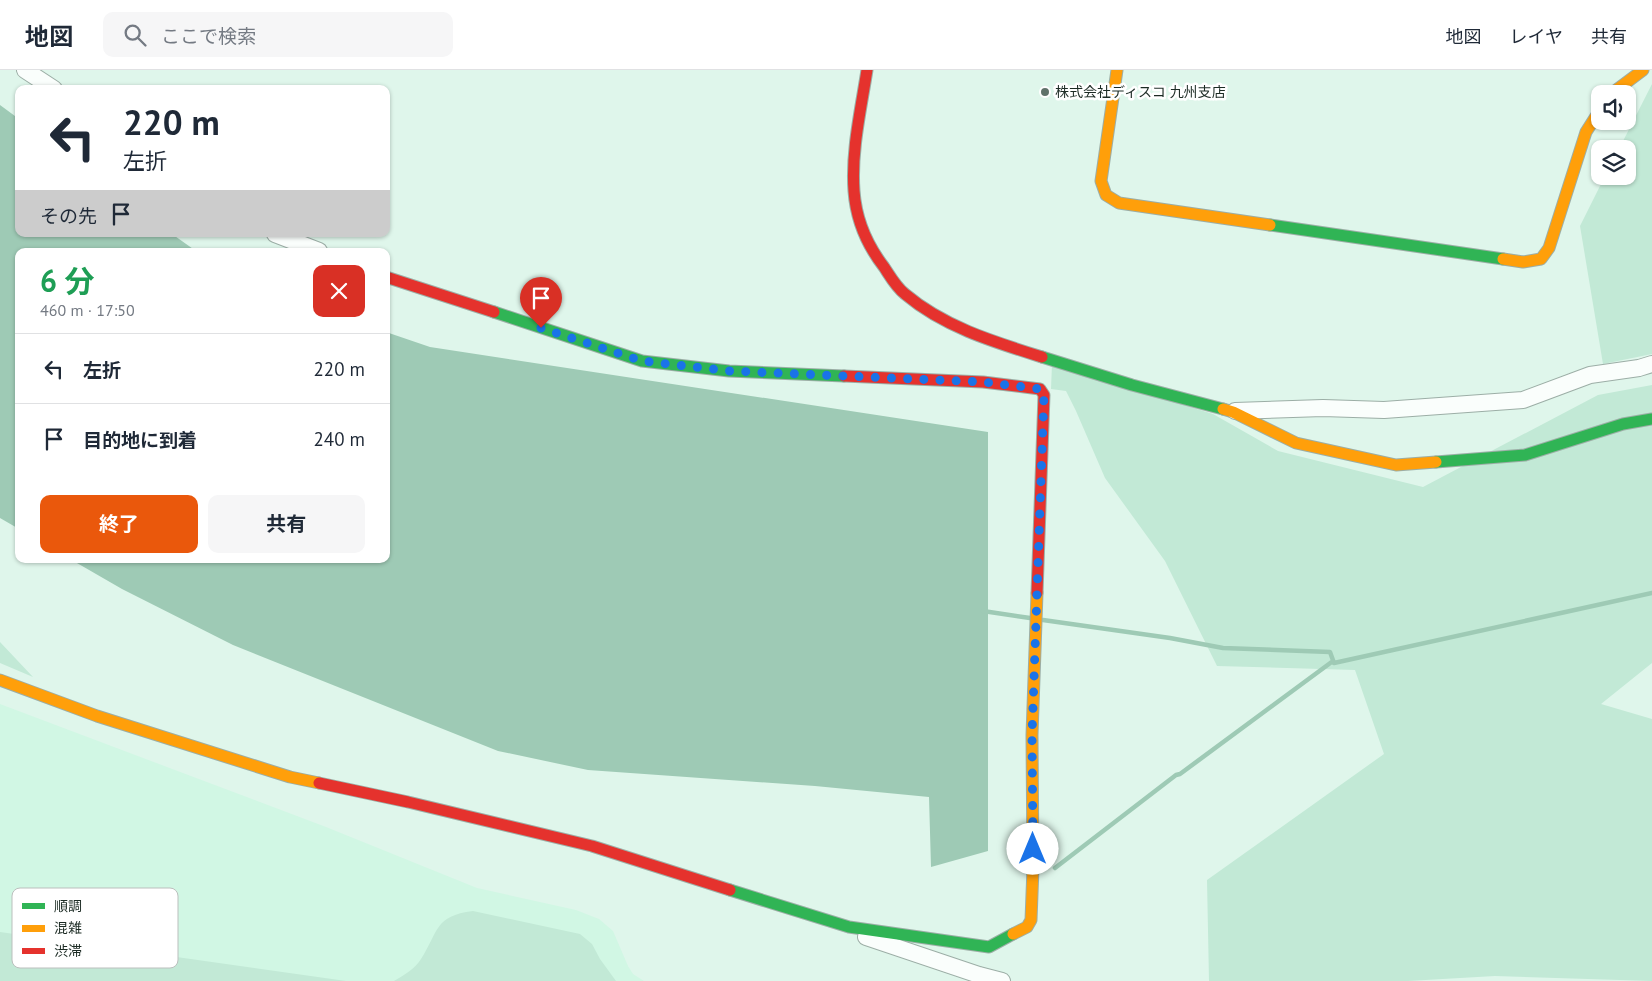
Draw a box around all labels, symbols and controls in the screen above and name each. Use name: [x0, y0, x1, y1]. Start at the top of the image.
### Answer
search box: [103, 12, 453, 57]
text: 地図: [25, 21, 73, 52]
icon: search: [121, 21, 149, 49]
text: ここで検索: [161, 24, 256, 48]
text: 地図: [1446, 25, 1482, 48]
text: レイヤ: [1510, 25, 1563, 48]
text: 共有: [1591, 25, 1627, 48]
place label: 株式会社ディスコ 九州支店: [1055, 83, 1226, 101]
map controls: [1591, 85, 1636, 185]
button: sound: [1591, 85, 1636, 130]
marker: 株式会社ディスコ 九州支店: [1039, 86, 1051, 98]
text: 220 m: [123, 99, 220, 145]
icon: left: [40, 105, 105, 170]
button: layers: [1591, 140, 1636, 185]
text: 左折: [123, 147, 167, 175]
icon: arrive: [107, 200, 135, 228]
text: その先: [40, 204, 97, 228]
text: 6 分: [40, 261, 95, 300]
button: close: [313, 265, 365, 317]
pin: [520, 277, 562, 328]
icon: arrive: [527, 284, 555, 312]
text: 460 m · 17:50: [40, 300, 135, 320]
icon: left: [40, 355, 68, 383]
text: 220 m: [313, 357, 365, 381]
text: 左折: [83, 358, 121, 382]
icon: arrive: [40, 425, 68, 453]
text: 240 m: [313, 427, 365, 451]
text: 目的地に到着: [83, 428, 197, 452]
button: 終了: [40, 495, 198, 553]
button: 共有: [208, 495, 365, 553]
position arrow: [1006, 822, 1058, 874]
legend: [12, 888, 178, 968]
text: 順調: [54, 897, 82, 915]
text: 混雑: [54, 919, 82, 937]
text: 渋滞: [54, 942, 82, 960]

